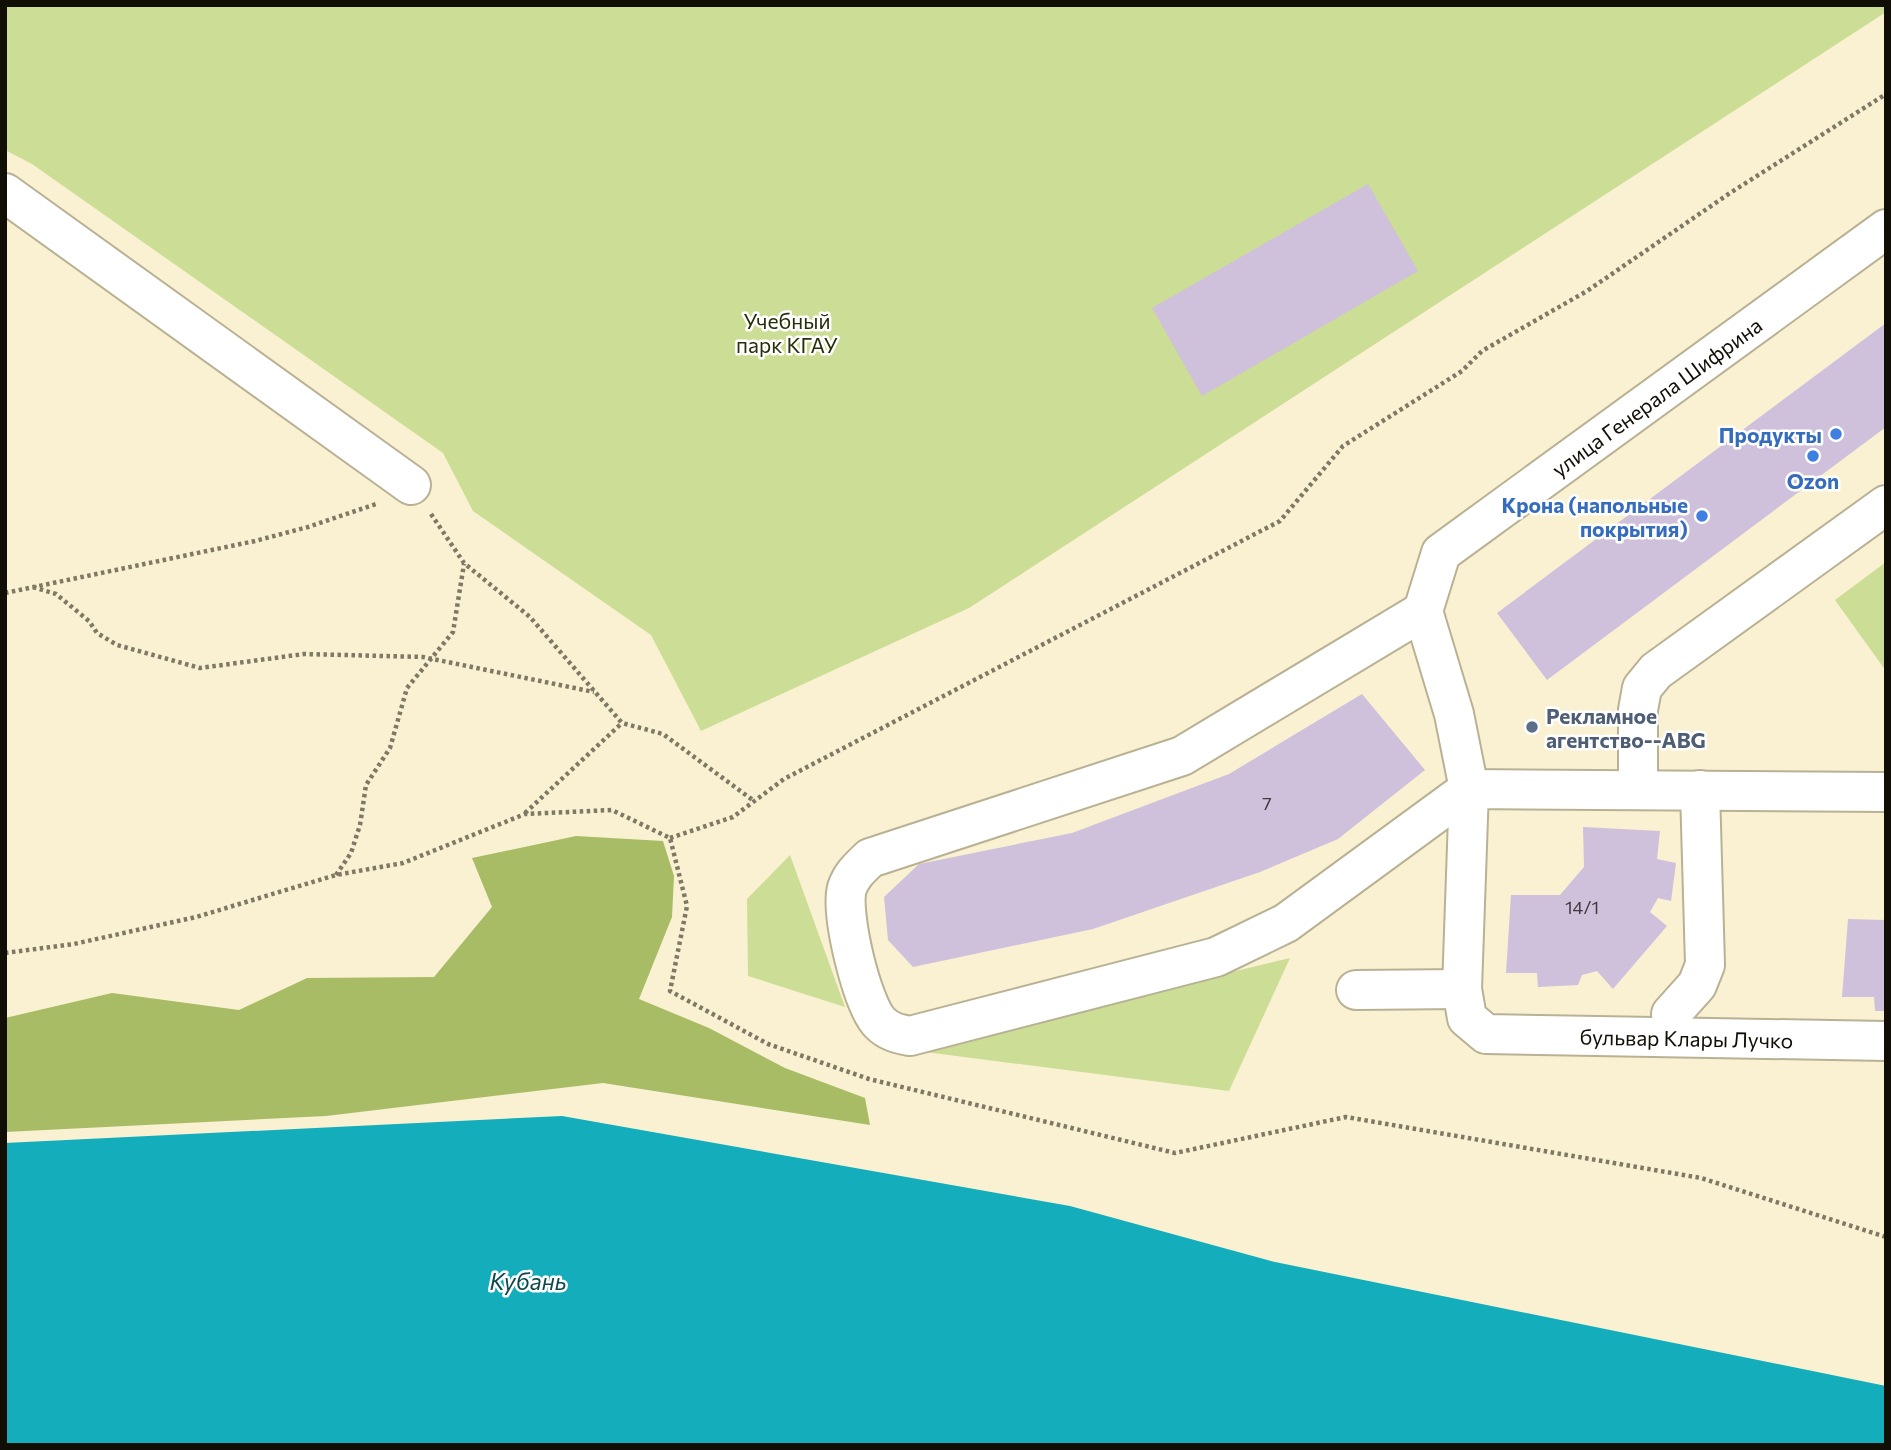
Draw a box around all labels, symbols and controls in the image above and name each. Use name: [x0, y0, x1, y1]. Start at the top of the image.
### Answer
park label: Учебный парк КГАУ: [736, 308, 838, 357]
street label: улица Генерала Шифрина: [1546, 311, 1766, 481]
place label: Продукты: [1719, 422, 1822, 447]
marker: Продукты: [1828, 426, 1844, 442]
marker: Ozon: [1805, 448, 1821, 464]
place label: Ozon: [1787, 468, 1839, 493]
place label: Крона (напольные покрытия): [1501, 492, 1688, 541]
marker: Крона (напольные покрытия): [1694, 508, 1710, 524]
place label: Рекламное агентство--ABG: [1546, 703, 1706, 752]
marker: Рекламное агентство--ABG: [1524, 719, 1540, 735]
house number: 7: [1262, 792, 1272, 814]
house number: 14/1: [1565, 896, 1599, 918]
street label: бульвар Клары Лучко: [1580, 1023, 1794, 1052]
water label: Кубань: [489, 1267, 567, 1295]

